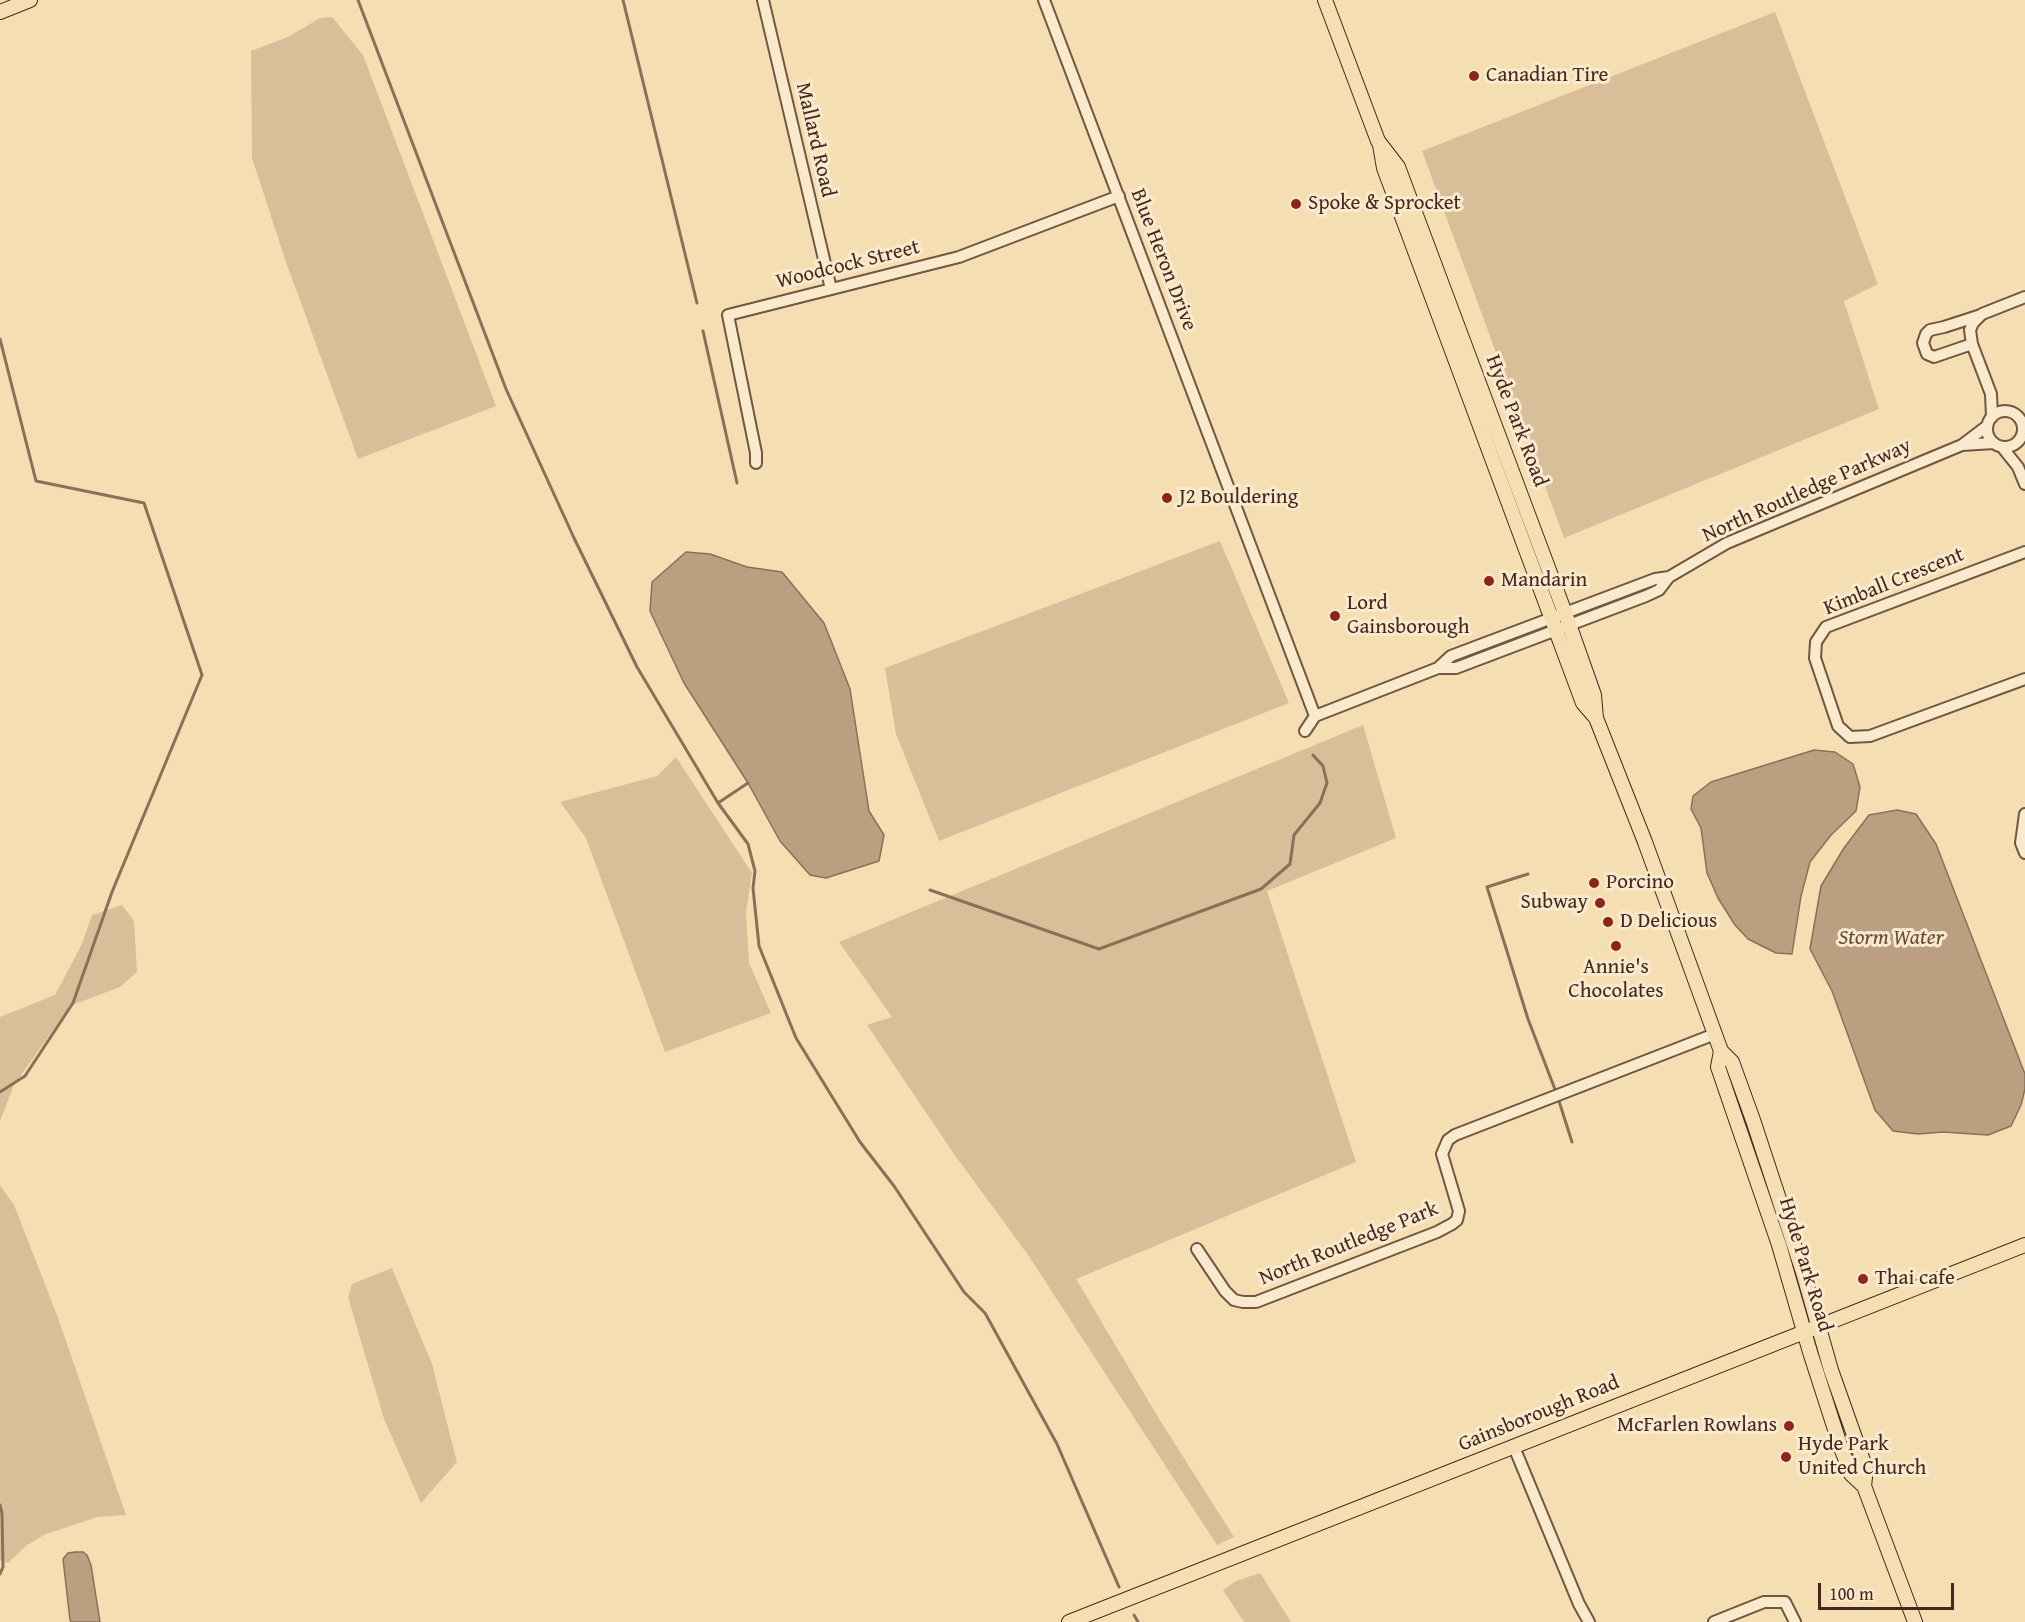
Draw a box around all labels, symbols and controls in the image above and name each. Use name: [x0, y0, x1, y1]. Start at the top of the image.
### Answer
place label: Canadian Tire: [1486, 63, 1608, 89]
marker: Canadian Tire: [1467, 69, 1481, 83]
street label: Mallard Road: [790, 80, 840, 200]
street label: Blue Heron Drive: [1124, 185, 1202, 335]
place label: Spoke & Sprocket: [1308, 191, 1461, 217]
marker: Spoke & Sprocket: [1289, 197, 1303, 211]
street label: Woodcock Street: [774, 235, 922, 295]
street label: Hyde Park Road: [1479, 352, 1553, 490]
street label: North Routledge Parkway: [1699, 434, 1915, 548]
place label: J2 Bouldering: [1179, 485, 1298, 511]
marker: J2 Bouldering: [1160, 491, 1174, 505]
street label: Kimball Crescent: [1820, 542, 1968, 622]
place label: Mandarin: [1501, 568, 1587, 594]
marker: Mandarin: [1482, 574, 1496, 588]
place label: Lord Gainsborough: [1347, 591, 1470, 641]
marker: Lord Gainsborough: [1328, 609, 1342, 623]
place label: Porcino: [1606, 870, 1674, 896]
marker: Porcino: [1587, 876, 1601, 890]
place label: Subway: [1521, 890, 1588, 916]
marker: Subway: [1593, 896, 1607, 910]
place label: D Delicious: [1620, 909, 1717, 935]
marker: D Delicious: [1601, 915, 1615, 929]
water label: Storm Water: [1838, 925, 1944, 951]
marker: Annie's Chocolates: [1609, 939, 1623, 953]
place label: Annie's Chocolates: [1568, 955, 1664, 1005]
street label: Hyde Park Road: [1773, 1195, 1837, 1335]
street label: North Routledge Park: [1256, 1197, 1442, 1291]
place label: Thai cafe: [1875, 1266, 1955, 1292]
marker: Thai cafe: [1856, 1272, 1870, 1286]
street label: Gainsborough Road: [1455, 1370, 1623, 1458]
place label: McFarlen Rowlans: [1617, 1413, 1777, 1439]
marker: McFarlen Rowlans: [1782, 1419, 1796, 1433]
place label: Hyde Park United Church: [1798, 1432, 1926, 1482]
marker: Hyde Park United Church: [1779, 1450, 1793, 1464]
scale bar: [1821, 1571, 1958, 1609]
text: 100 m: [1829, 1580, 1874, 1607]

